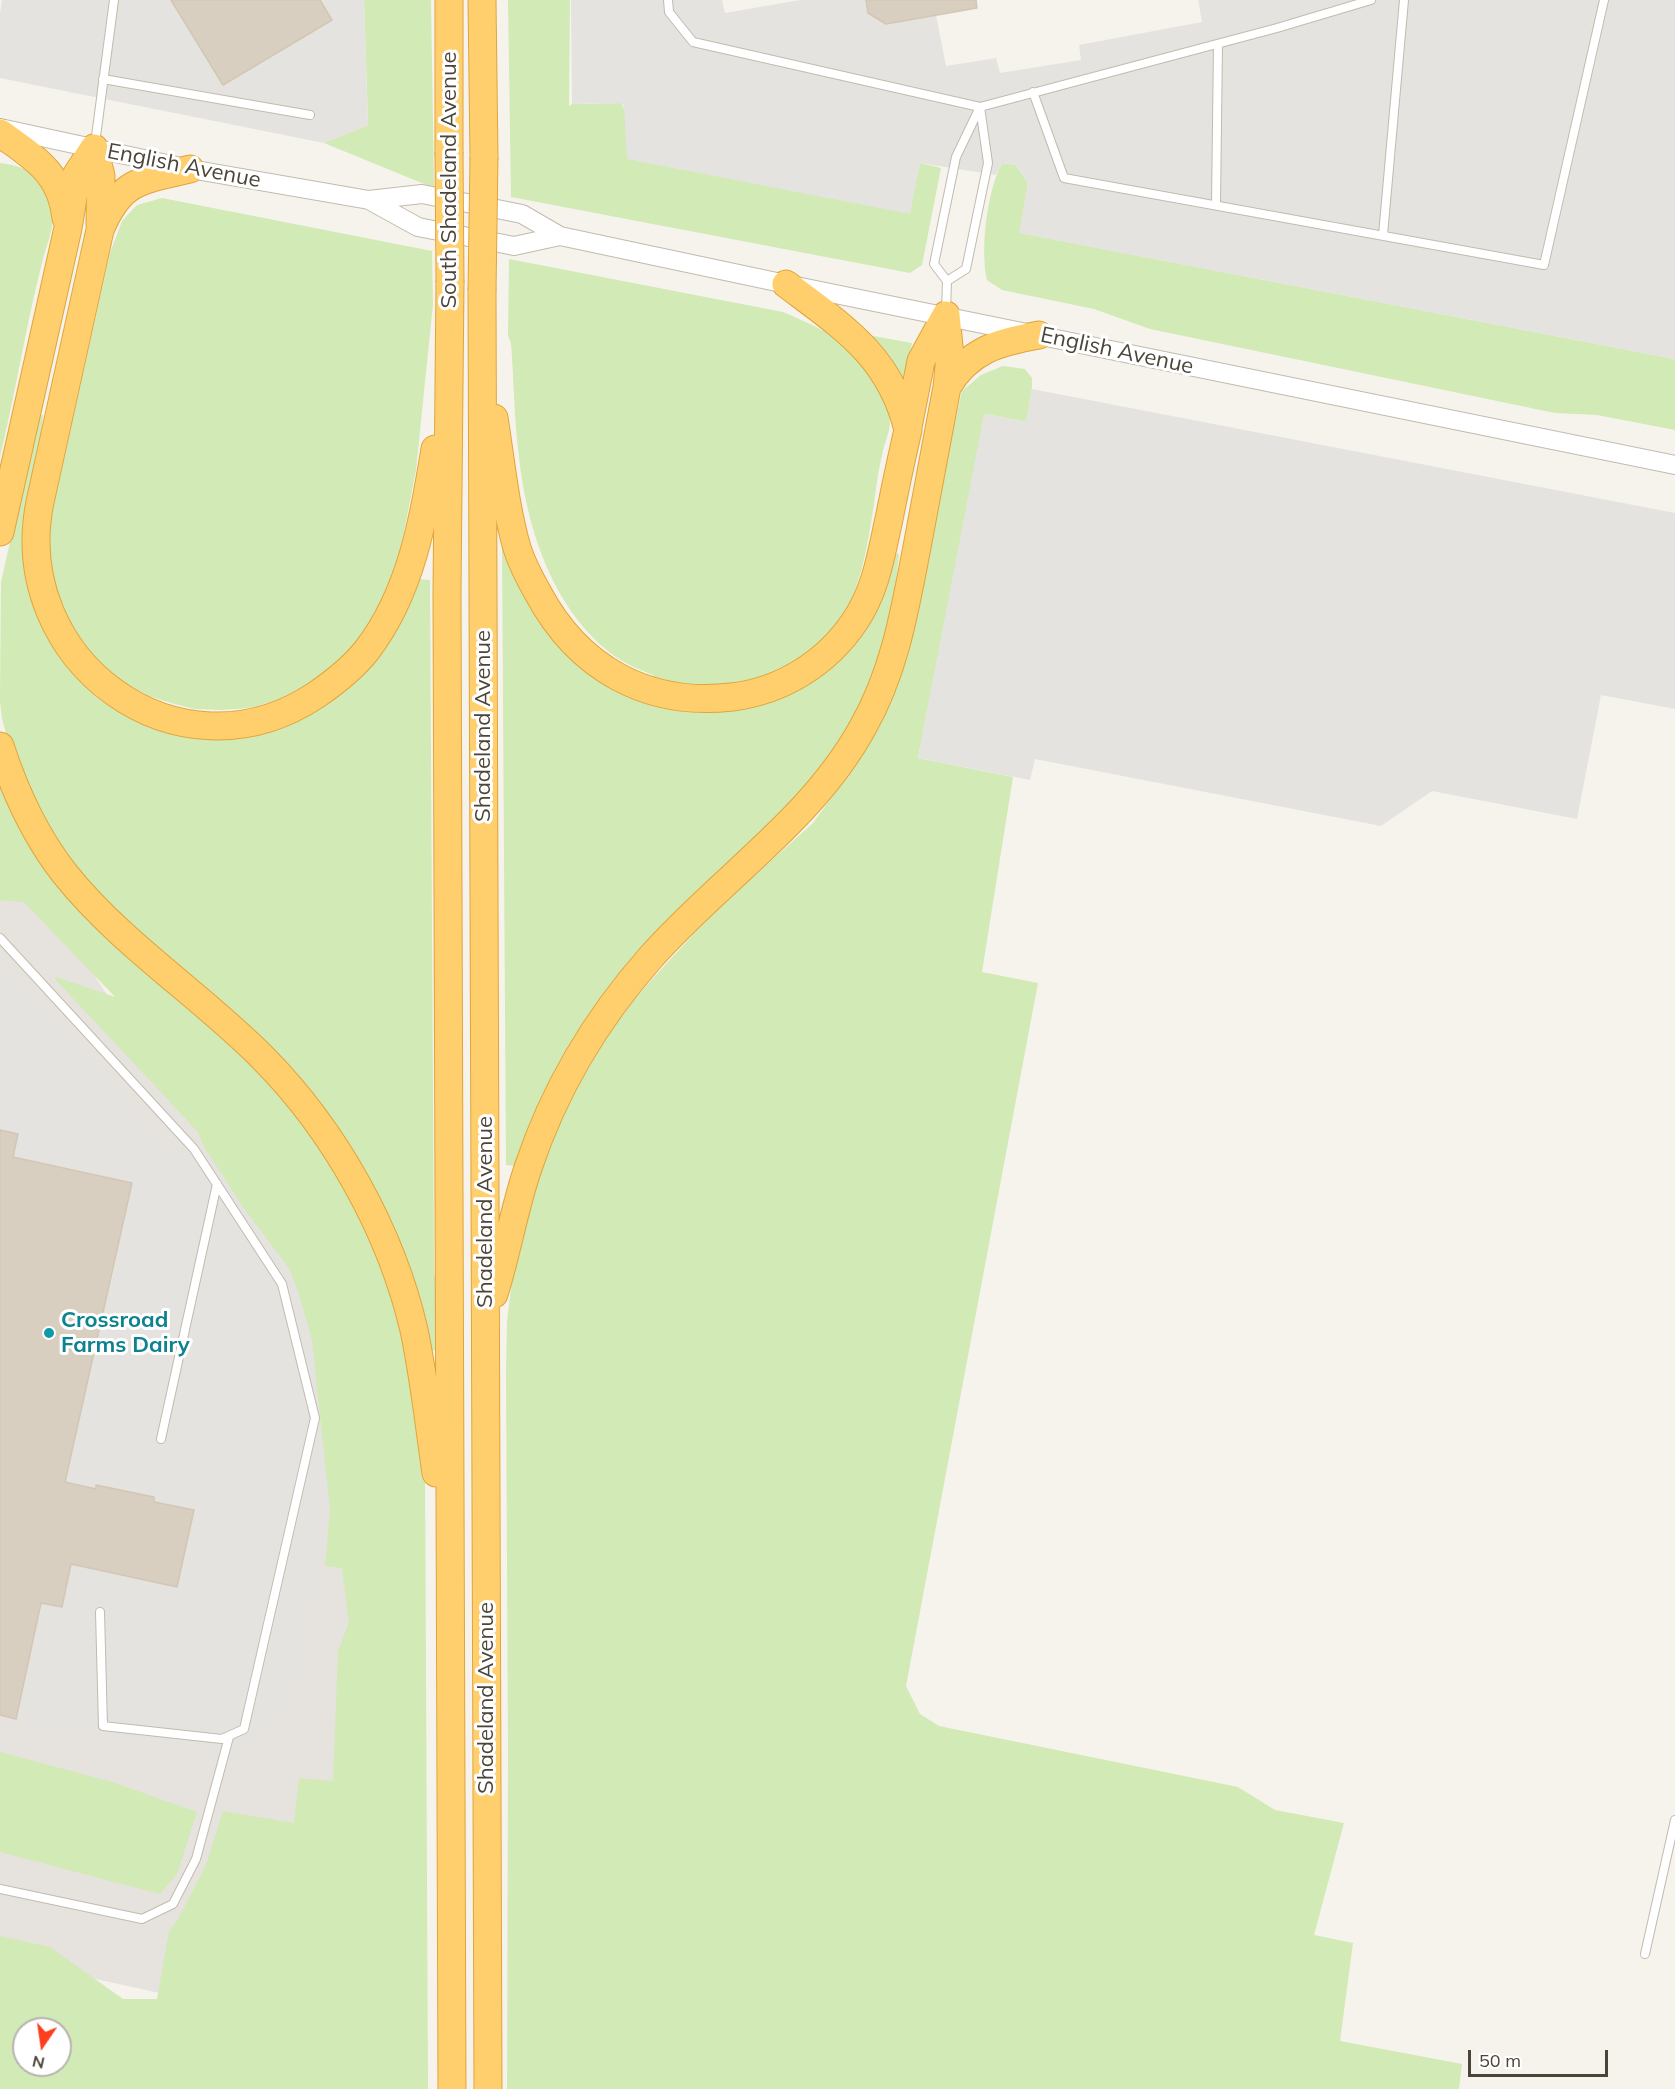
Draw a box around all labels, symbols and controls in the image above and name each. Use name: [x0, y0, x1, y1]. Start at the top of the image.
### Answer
street label: South Shadeland Avenue: [436, 51, 462, 309]
street label: English Avenue: [105, 138, 263, 194]
street label: English Avenue: [1038, 322, 1196, 380]
street label: Shadeland Avenue: [470, 630, 496, 822]
street label: Shadeland Avenue: [472, 1116, 498, 1308]
place label: Crossroad Farms Dairy: [61, 1307, 190, 1358]
marker: Crossroad Farms Dairy: [42, 1326, 56, 1340]
street label: Shadeland Avenue: [473, 1602, 499, 1794]
north arrow: [12, 2017, 72, 2077]
scale bar: [1471, 2038, 1610, 2076]
text: 50 m: [1479, 2049, 1521, 2072]
text: N: [30, 2051, 47, 2074]

